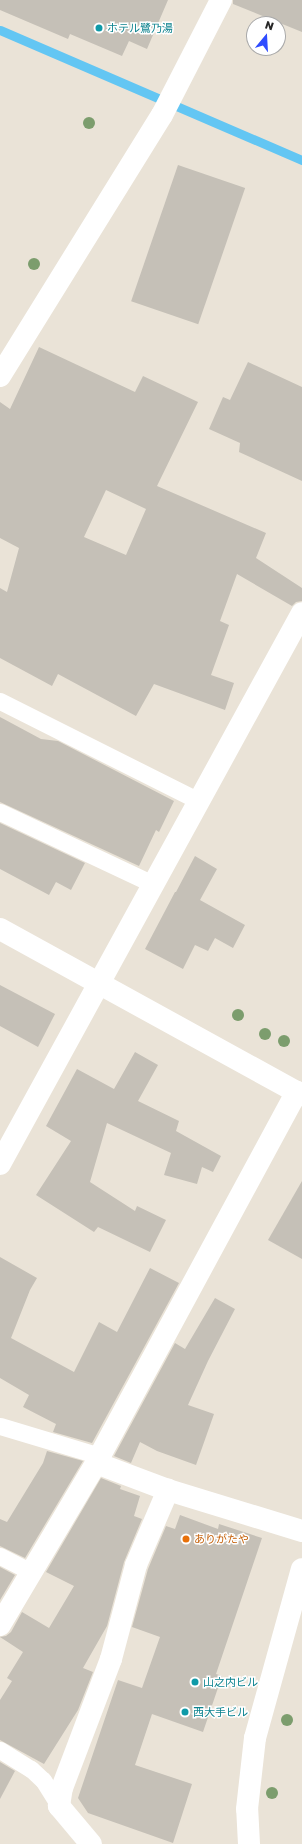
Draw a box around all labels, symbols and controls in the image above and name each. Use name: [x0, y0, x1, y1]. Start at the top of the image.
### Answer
north arrow: [246, 16, 286, 56]
text: N: [264, 18, 276, 33]
place label: ホテル鷺乃湯: [107, 21, 173, 35]
marker: ホテル鷺乃湯: [94, 23, 104, 33]
place label: ありがたや: [194, 1532, 249, 1546]
marker: ありがたや: [181, 1534, 191, 1544]
place label: 山之内ビル: [203, 1675, 258, 1689]
marker: 山之内ビル: [190, 1677, 200, 1687]
place label: 西大手ビル: [193, 1705, 248, 1719]
marker: 西大手ビル: [180, 1707, 190, 1717]

